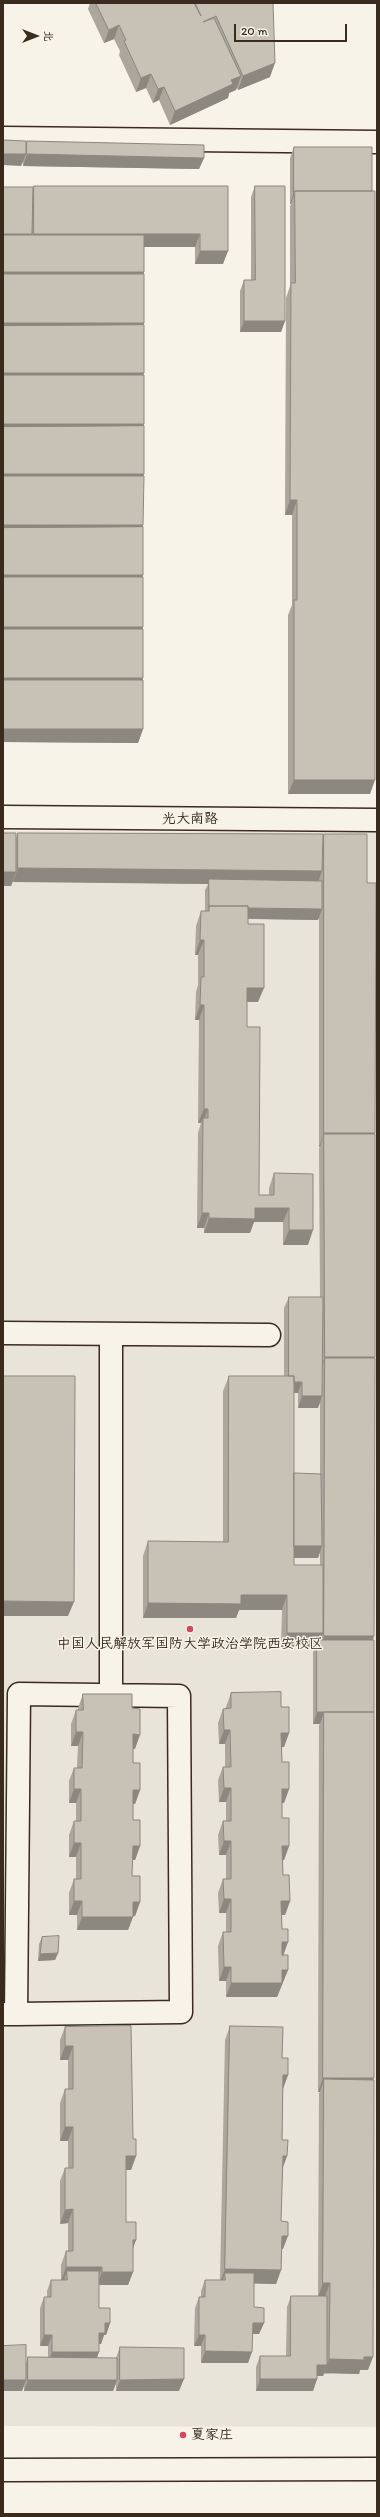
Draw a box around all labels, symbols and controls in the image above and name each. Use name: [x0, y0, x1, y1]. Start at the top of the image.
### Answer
north arrow: [16, 16, 56, 56]
scale bar: [236, 16, 349, 42]
text: 20 m: [241, 24, 268, 38]
text: 北: [42, 31, 55, 42]
street label: 光大南路: [162, 811, 218, 827]
marker: 中国人民解放军国防大学政治学院西安校区: [185, 1624, 195, 1634]
place label: 中国人民解放军国防大学政治学院西安校区: [57, 1636, 323, 1652]
place label: 夏家庄: [191, 2427, 233, 2443]
marker: 夏家庄: [178, 2430, 188, 2440]

